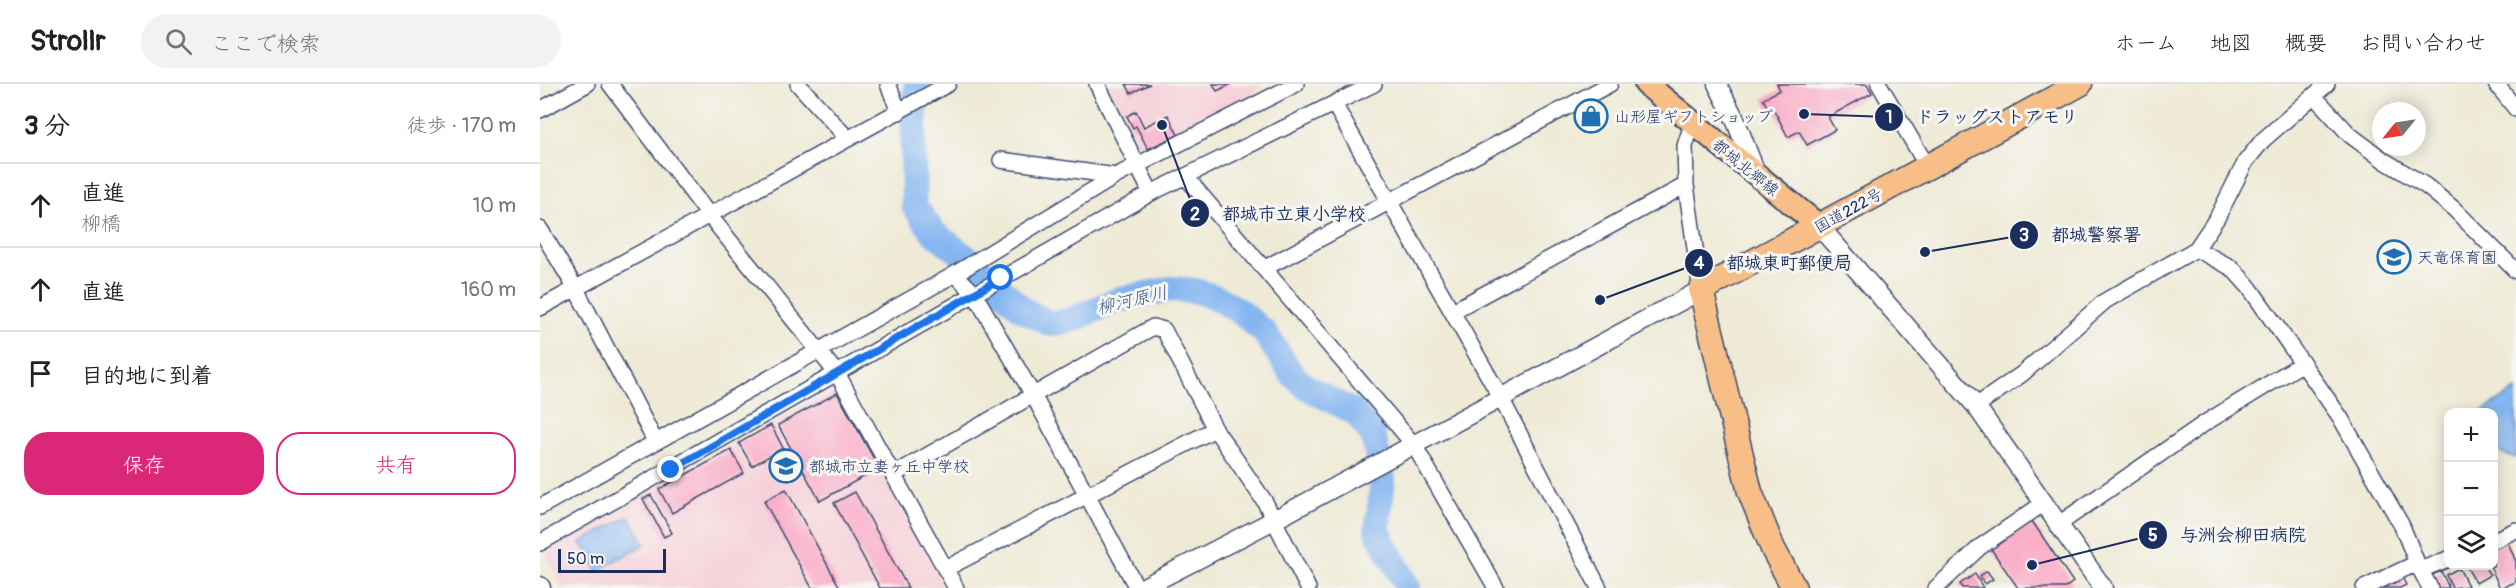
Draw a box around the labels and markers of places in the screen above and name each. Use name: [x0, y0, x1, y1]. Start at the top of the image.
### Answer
shop icon: 山形屋ギフトショップ: [1573, 98, 1609, 134]
callout: ドラッグストアモリ: [1874, 99, 2090, 135]
place label: 山形屋ギフトショップ: [1614, 107, 1773, 127]
callout: 都城市立東小学校: [1180, 195, 1378, 231]
callout: 都城警察署: [2009, 217, 2153, 253]
school or university icon: 天竜保育園: [2376, 239, 2412, 275]
callout: 都城東町郵便局: [1684, 245, 1864, 281]
place label: 天竜保育園: [2417, 248, 2497, 268]
school or university icon: 都城市立妻ヶ丘中学校: [768, 448, 804, 484]
place label: 都城市立妻ヶ丘中学校: [809, 457, 969, 477]
callout: 与洲会柳田病院: [2138, 517, 2318, 553]

